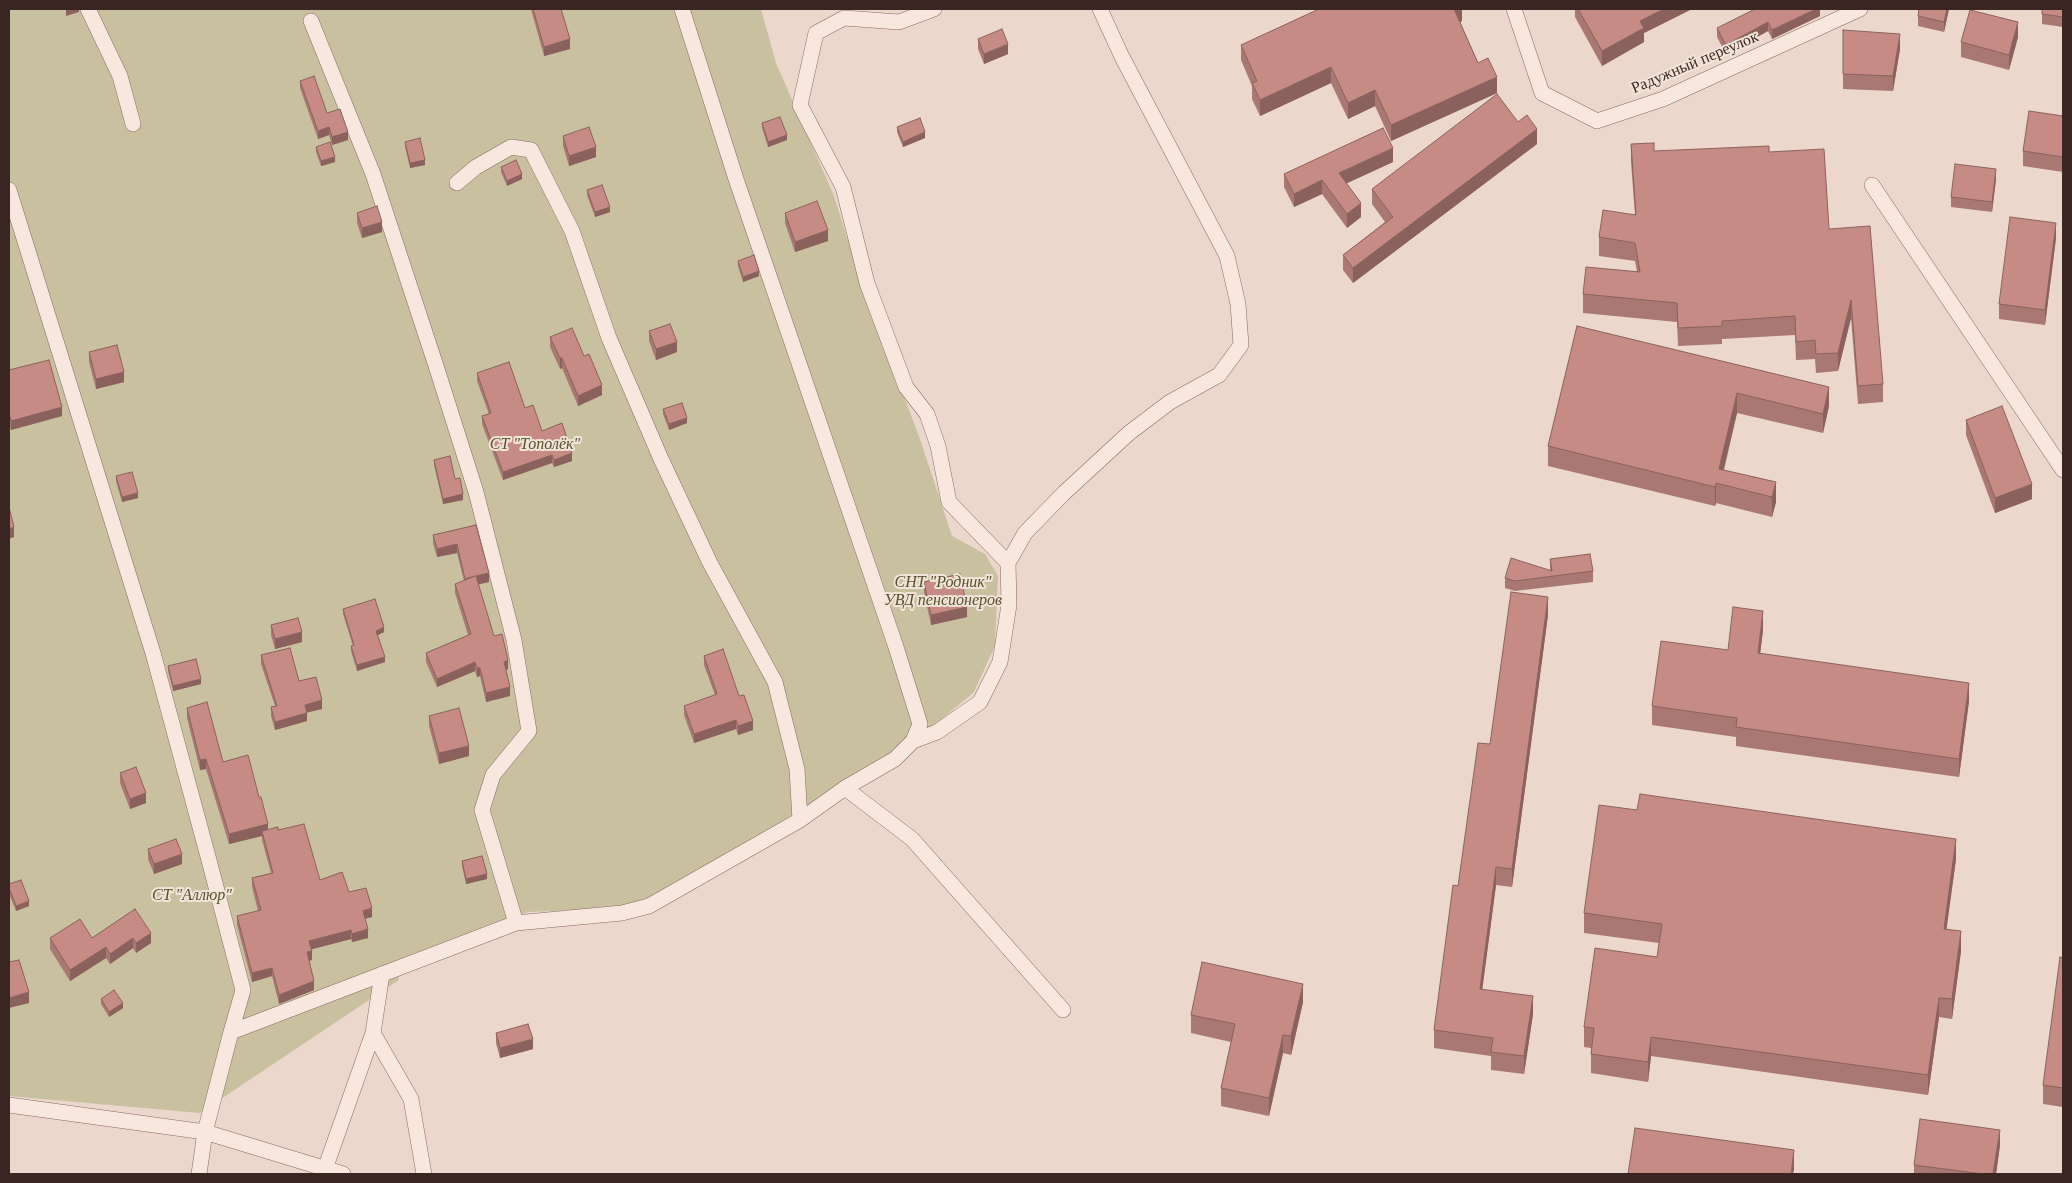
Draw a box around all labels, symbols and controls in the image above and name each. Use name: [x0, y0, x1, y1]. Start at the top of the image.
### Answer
street label: Радужный переулок: [1629, 28, 1761, 98]
park label: СТ "Тополёк": [490, 435, 580, 455]
park label: СНТ "Родник" УВД пенсионеров: [884, 573, 1002, 611]
park label: СТ "Аллюр": [152, 886, 232, 906]

